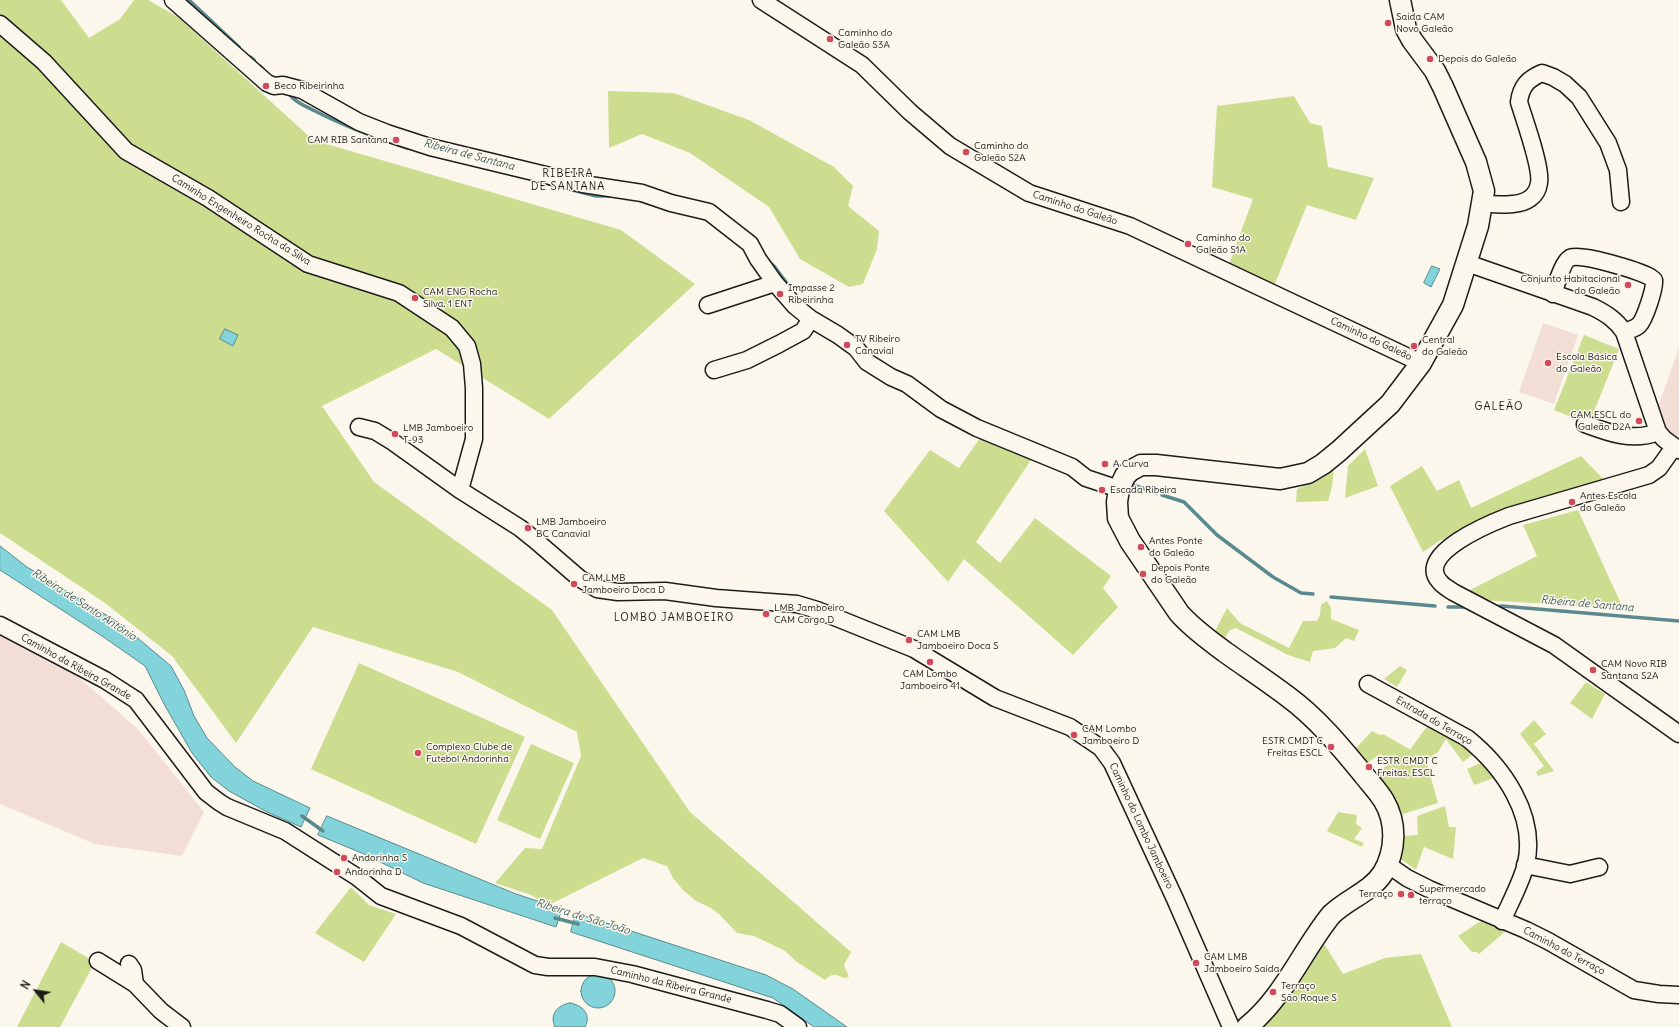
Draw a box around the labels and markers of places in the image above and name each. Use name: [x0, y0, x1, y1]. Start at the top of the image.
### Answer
place label: Saída CAM Novo Galeão: [1396, 11, 1453, 34]
marker: Saída CAM Novo Galeão: [1383, 18, 1393, 28]
place label: Caminho do Galeão S3A: [838, 27, 892, 50]
marker: Caminho do Galeão S3A: [825, 34, 835, 44]
place label: Depois do Galeão: [1438, 53, 1517, 65]
marker: Depois do Galeão: [1425, 54, 1435, 64]
place label: Beco Ribeirinha: [274, 80, 344, 92]
marker: Beco Ribeirinha: [261, 81, 271, 91]
place label: CAM RIB Santana: [307, 134, 388, 146]
marker: CAM RIB Santana: [391, 135, 401, 145]
place label: Caminho do Galeão S2A: [974, 140, 1028, 164]
marker: Caminho do Galeão S2A: [961, 147, 971, 157]
place label: Caminho do Galeão S1A: [1196, 232, 1250, 256]
marker: Caminho do Galeão S1A: [1183, 239, 1193, 249]
place label: Conjunto Habitacional do Galeão: [1521, 273, 1620, 296]
marker: Conjunto Habitacional do Galeão: [1623, 280, 1633, 290]
place label: Impasse 2 Ribeirinha: [788, 282, 835, 306]
place label: CAM ENG Rocha Silva, 1 ENT: [423, 286, 497, 310]
marker: Impasse 2 Ribeirinha: [775, 289, 785, 299]
marker: CAM ENG Rocha Silva, 1 ENT: [410, 293, 420, 303]
place label: TV Ribeiro Canavial: [855, 333, 900, 356]
place label: Central do Galeão: [1422, 334, 1468, 358]
marker: TV Ribeiro Canavial: [842, 340, 852, 350]
marker: Central do Galeão: [1409, 341, 1419, 351]
place label: Escola Básica do Galeão: [1556, 351, 1617, 374]
marker: Escola Básica do Galeão: [1543, 358, 1553, 368]
place label: CAM ESCL do Galeão D2A: [1570, 409, 1631, 432]
marker: CAM ESCL do Galeão D2A: [1634, 416, 1644, 426]
place label: LMB Jamboeiro T-93: [403, 422, 473, 446]
marker: LMB Jamboeiro T-93: [390, 429, 400, 439]
place label: A Curva: [1113, 458, 1149, 470]
marker: A Curva: [1100, 459, 1110, 469]
place label: Escada Ribeira: [1110, 484, 1177, 496]
marker: Escada Ribeira: [1097, 485, 1107, 495]
place label: Antes Escola do Galeão: [1580, 490, 1637, 514]
marker: Antes Escola do Galeão: [1567, 497, 1577, 507]
place label: LMB Jamboeiro BC Canavial: [536, 516, 606, 540]
marker: LMB Jamboeiro BC Canavial: [523, 523, 533, 533]
place label: Antes Ponte do Galeão: [1149, 535, 1202, 558]
marker: Antes Ponte do Galeão: [1136, 542, 1146, 552]
place label: Depois Ponte do Galeão: [1151, 562, 1210, 586]
marker: Depois Ponte do Galeão: [1138, 569, 1148, 579]
place label: CAM LMB Jamboeiro Doca D: [582, 572, 665, 596]
marker: CAM LMB Jamboeiro Doca D: [569, 579, 579, 589]
place label: LMB Jamboeiro CAM Corgo D: [774, 602, 844, 626]
marker: LMB Jamboeiro CAM Corgo D: [761, 609, 771, 619]
place label: CAM LMB Jamboeiro Doca S: [917, 628, 999, 652]
marker: CAM LMB Jamboeiro Doca S: [904, 635, 914, 645]
marker: CAM Lombo Jamboeiro 41: [925, 657, 935, 667]
place label: CAM Novo RIB Santana S2A: [1601, 658, 1667, 682]
marker: CAM Novo RIB Santana S2A: [1588, 665, 1598, 675]
place label: CAM Lombo Jamboeiro 41: [900, 668, 960, 692]
place label: CAM Lombo Jamboeiro D: [1082, 723, 1139, 746]
marker: CAM Lombo Jamboeiro D: [1069, 730, 1079, 740]
place label: ESTR CMDT C Freitas ESCL: [1262, 735, 1323, 758]
place label: Complexo Clube de Futebol Andorinha: [426, 741, 512, 764]
marker: ESTR CMDT C Freitas ESCL: [1326, 742, 1336, 752]
marker: Complexo Clube de Futebol Andorinha: [413, 748, 423, 758]
place label: ESTR CMDT C Freitas, ESCL: [1377, 755, 1438, 778]
marker: ESTR CMDT C Freitas, ESCL: [1364, 762, 1374, 772]
place label: Andorinha S: [352, 852, 407, 864]
marker: Andorinha S: [339, 853, 349, 863]
place label: Andorinha D: [345, 866, 402, 878]
marker: Andorinha D: [332, 867, 342, 877]
place label: Supermercado terraço: [1419, 883, 1486, 906]
place label: Terraço: [1359, 888, 1393, 900]
marker: Terraço: [1396, 889, 1406, 899]
marker: Supermercado terraço: [1406, 890, 1416, 900]
place label: CAM LMB Jamboeiro Saída: [1204, 951, 1279, 974]
marker: CAM LMB Jamboeiro Saída: [1191, 958, 1201, 968]
place label: Terraço São Roque S: [1281, 980, 1337, 1004]
marker: Terraço São Roque S: [1268, 987, 1278, 997]

